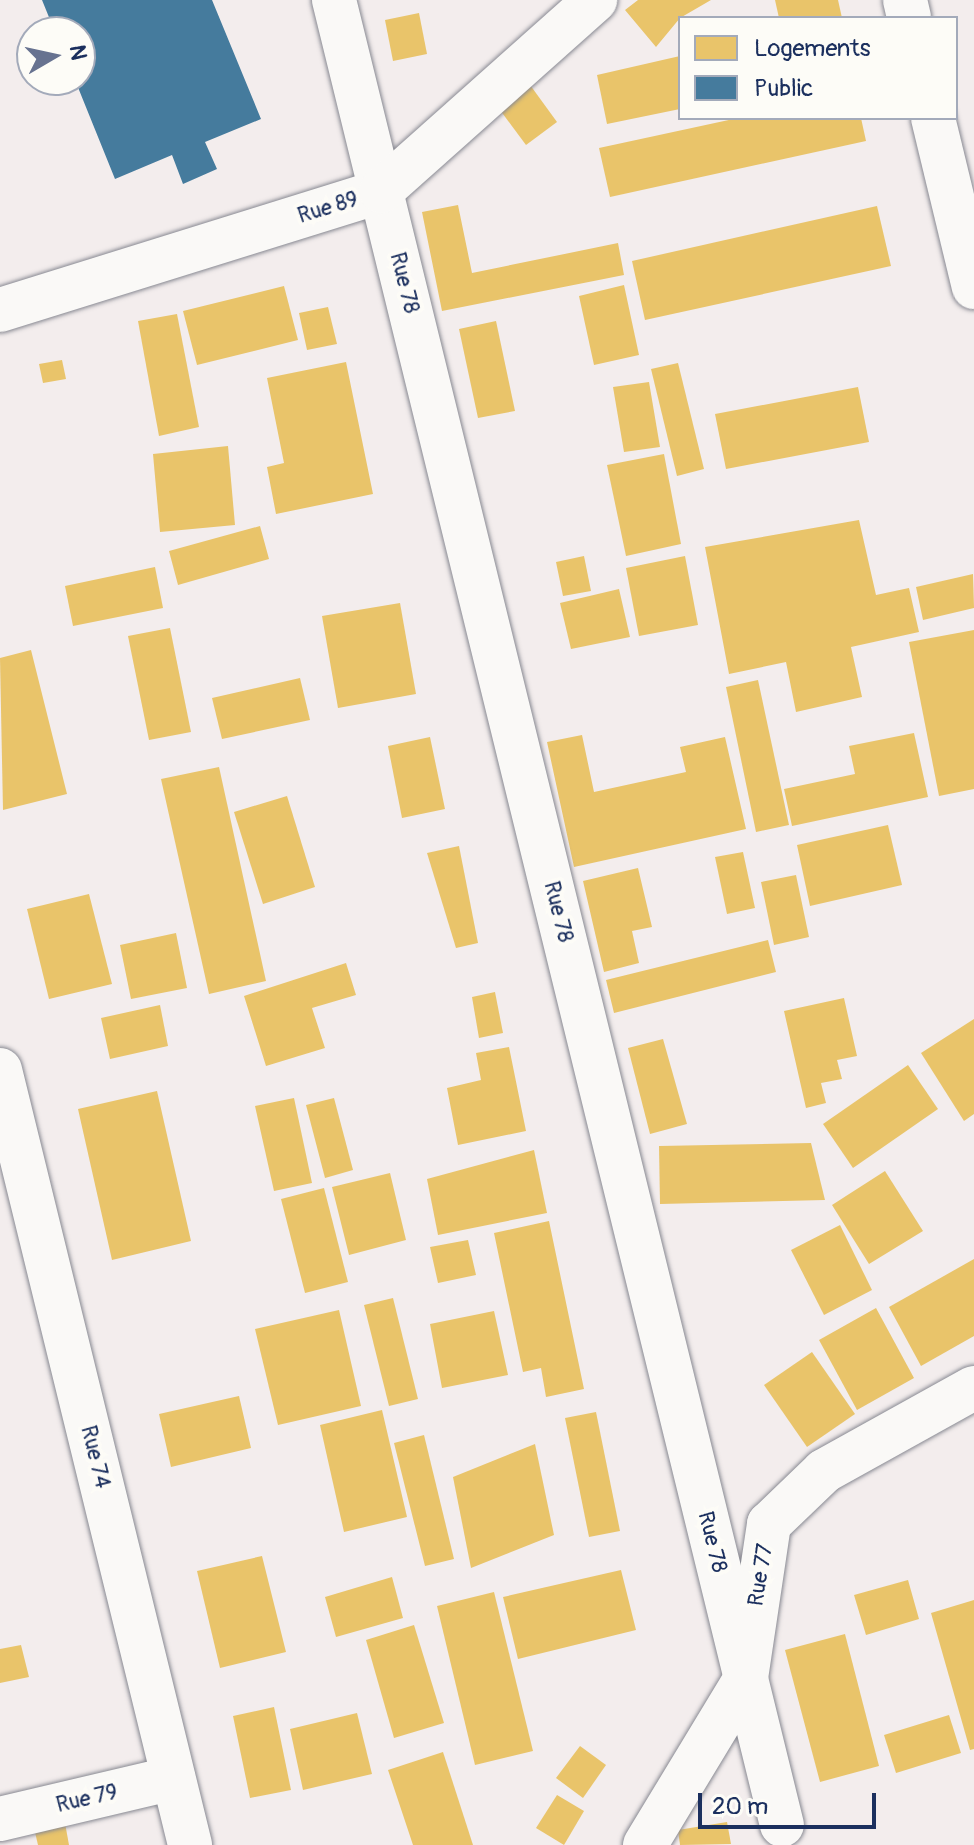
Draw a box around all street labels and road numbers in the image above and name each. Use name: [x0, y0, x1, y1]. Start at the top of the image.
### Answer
street label: Rue 89: [295, 186, 361, 230]
street label: Rue 78: [384, 250, 424, 316]
street label: Rue 78: [538, 879, 578, 945]
street label: Rue 74: [74, 1423, 116, 1491]
street label: Rue 78: [692, 1509, 732, 1575]
street label: Rue 77: [743, 1542, 779, 1608]
street label: Rue 79: [54, 1779, 120, 1819]

